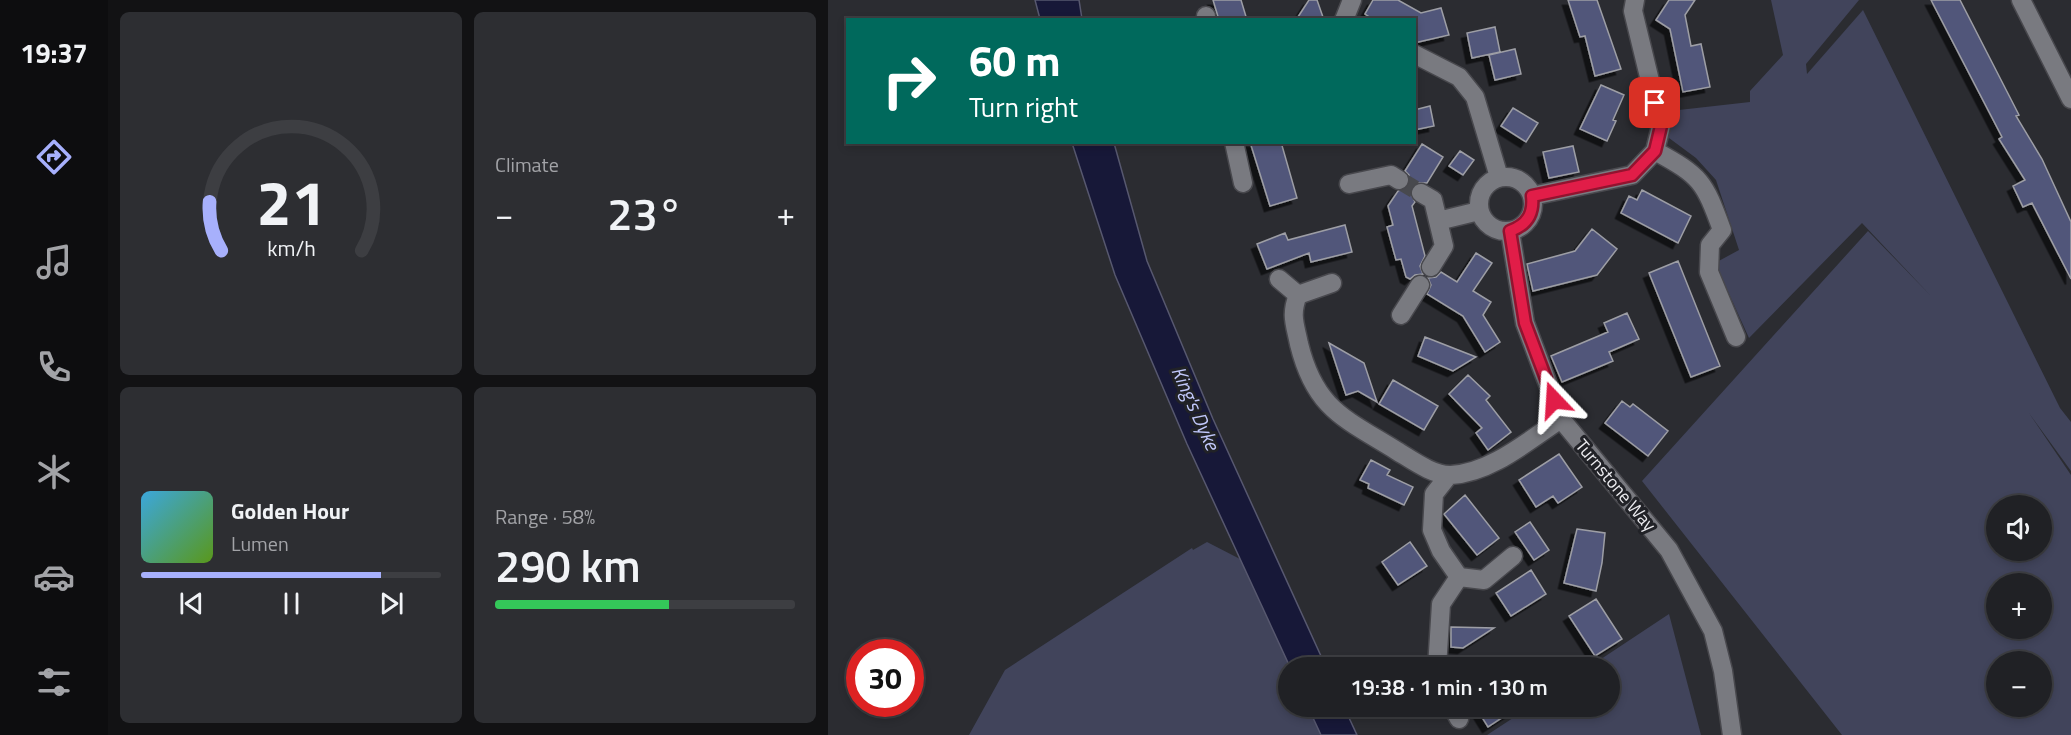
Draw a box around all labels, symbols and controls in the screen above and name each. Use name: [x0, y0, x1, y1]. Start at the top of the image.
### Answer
text: 60 m: [969, 28, 1061, 92]
text: 19:37: [20, 32, 88, 73]
icon: right: [870, 42, 948, 120]
pin: [1629, 77, 1680, 128]
text: Turn right: [969, 86, 1078, 127]
icon: arrive: [1638, 86, 1671, 119]
icon: directions: [33, 136, 75, 178]
text: Climate: [495, 149, 559, 180]
text: 21: [256, 154, 326, 249]
text: 23°: [607, 179, 683, 247]
text: −: [495, 189, 513, 239]
text: +: [777, 189, 795, 239]
text: km/h: [267, 232, 315, 264]
icon: music: [33, 241, 75, 283]
icon: phone: [33, 346, 75, 388]
water label: King's Dyke: [1164, 361, 1229, 457]
position arrow: [1522, 368, 1586, 432]
street label: Turnstone Way: [1569, 433, 1663, 537]
icon: climate: [33, 451, 75, 493]
text: Golden Hour: [231, 494, 349, 528]
map controls: [1986, 495, 2052, 717]
button: sound: [1986, 495, 2052, 561]
text: Range · 58%: [495, 501, 595, 532]
text: Lumen: [231, 528, 289, 559]
text: 290 km: [495, 531, 641, 599]
icon: car: [33, 556, 75, 598]
button: +: [1986, 573, 2052, 639]
icon: previous: [175, 587, 208, 620]
icon: pause: [275, 587, 308, 620]
icon: next: [375, 587, 408, 620]
speed limit sign: 30: [846, 639, 924, 717]
button: −: [1986, 651, 2052, 717]
icon: filters: [33, 661, 75, 703]
text: 19:38 · 1 min · 130 m: [1350, 670, 1548, 704]

